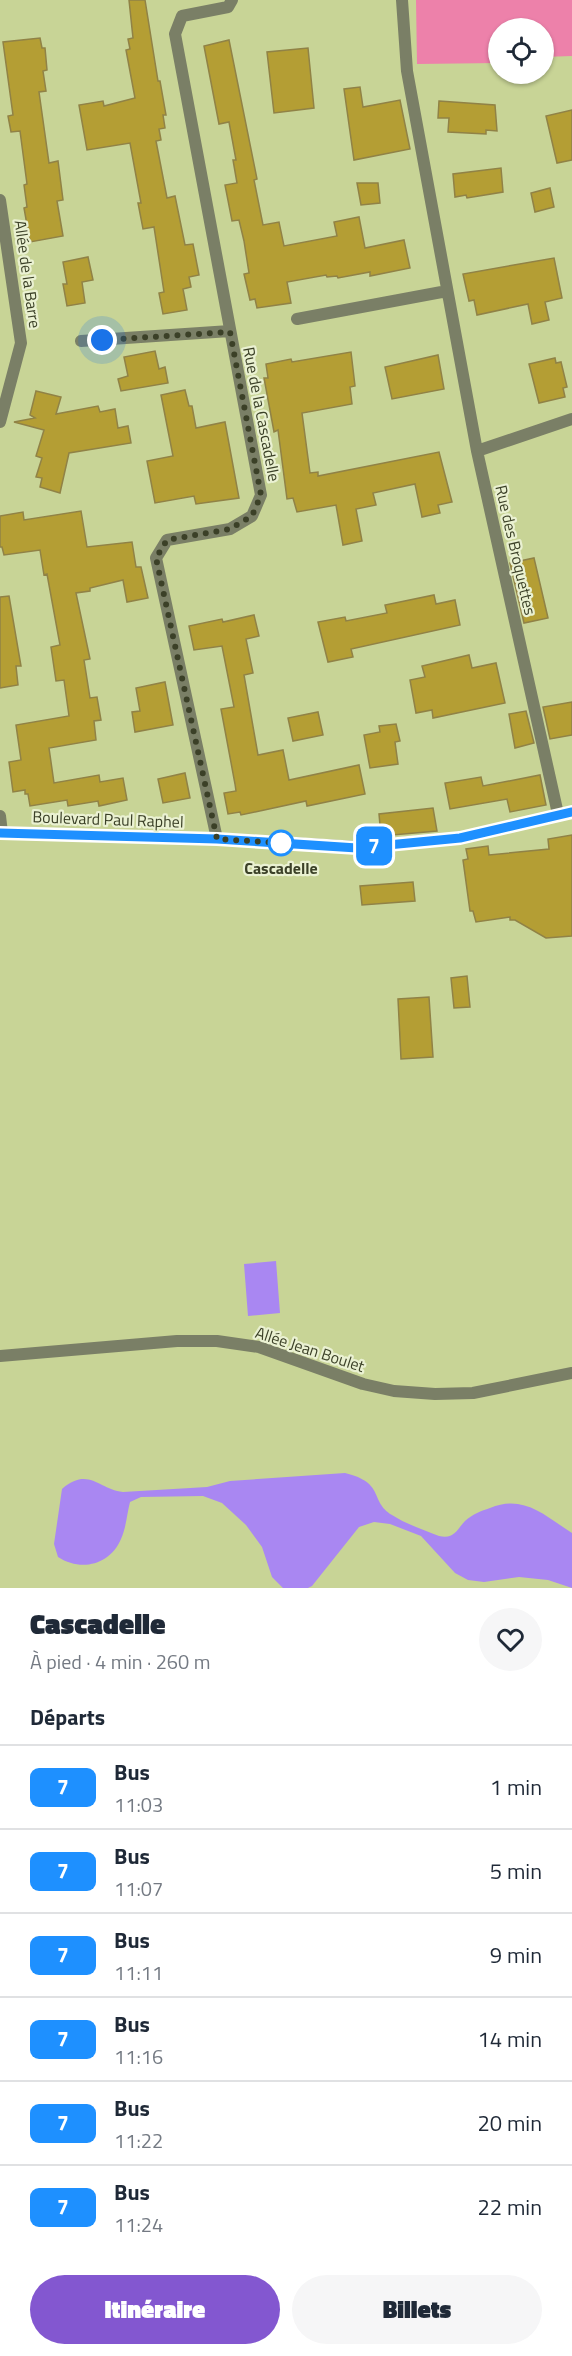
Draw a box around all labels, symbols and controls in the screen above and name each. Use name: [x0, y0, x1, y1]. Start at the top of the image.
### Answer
map controls: [488, 18, 554, 84]
button: locate: [488, 18, 554, 84]
street label: Allée de la Barre: [9, 218, 47, 330]
your location: [87, 325, 117, 355]
street label: Rue de la Cascadelle: [237, 345, 287, 483]
street label: Rue des Broquettes: [489, 483, 543, 617]
street label: Boulevard Paul Raphel: [32, 804, 184, 834]
line badge: 7: [354, 826, 394, 866]
marker: Cascadelle: [268, 830, 294, 856]
text: 7: [368, 830, 380, 862]
place label: Cascadelle: [244, 856, 318, 880]
street label: Allée Jean Boulet: [252, 1320, 368, 1378]
text: Cascadelle: [30, 1602, 165, 1645]
button: heart: [479, 1608, 542, 1671]
text: À pied · 4 min · 260 m: [30, 1646, 210, 1677]
text: Départs: [30, 1700, 105, 1734]
text: Bus: [114, 1755, 150, 1789]
text: 1 min: [490, 1770, 542, 1804]
text: 7: [57, 1771, 69, 1803]
text: 11:03: [114, 1789, 163, 1820]
text: Bus: [114, 1839, 150, 1873]
text: 5 min: [490, 1854, 542, 1888]
text: 7: [57, 1855, 69, 1887]
text: 11:07: [114, 1873, 163, 1904]
text: Bus: [114, 1923, 150, 1957]
text: 9 min: [490, 1938, 542, 1972]
text: 7: [57, 1939, 69, 1971]
text: 11:11: [114, 1957, 163, 1988]
text: Bus: [114, 2007, 150, 2041]
text: 14 min: [477, 2022, 542, 2056]
text: 7: [57, 2023, 69, 2055]
text: 11:16: [114, 2041, 163, 2072]
text: Bus: [114, 2091, 150, 2125]
text: 20 min: [477, 2106, 542, 2140]
text: 7: [57, 2107, 69, 2139]
text: 11:22: [114, 2125, 163, 2156]
text: Bus: [114, 2175, 150, 2209]
text: 22 min: [477, 2190, 542, 2224]
text: 7: [57, 2191, 69, 2223]
text: 11:24: [114, 2209, 163, 2240]
button: Itinéraire: [30, 2275, 280, 2344]
button: Billets: [292, 2275, 542, 2344]

